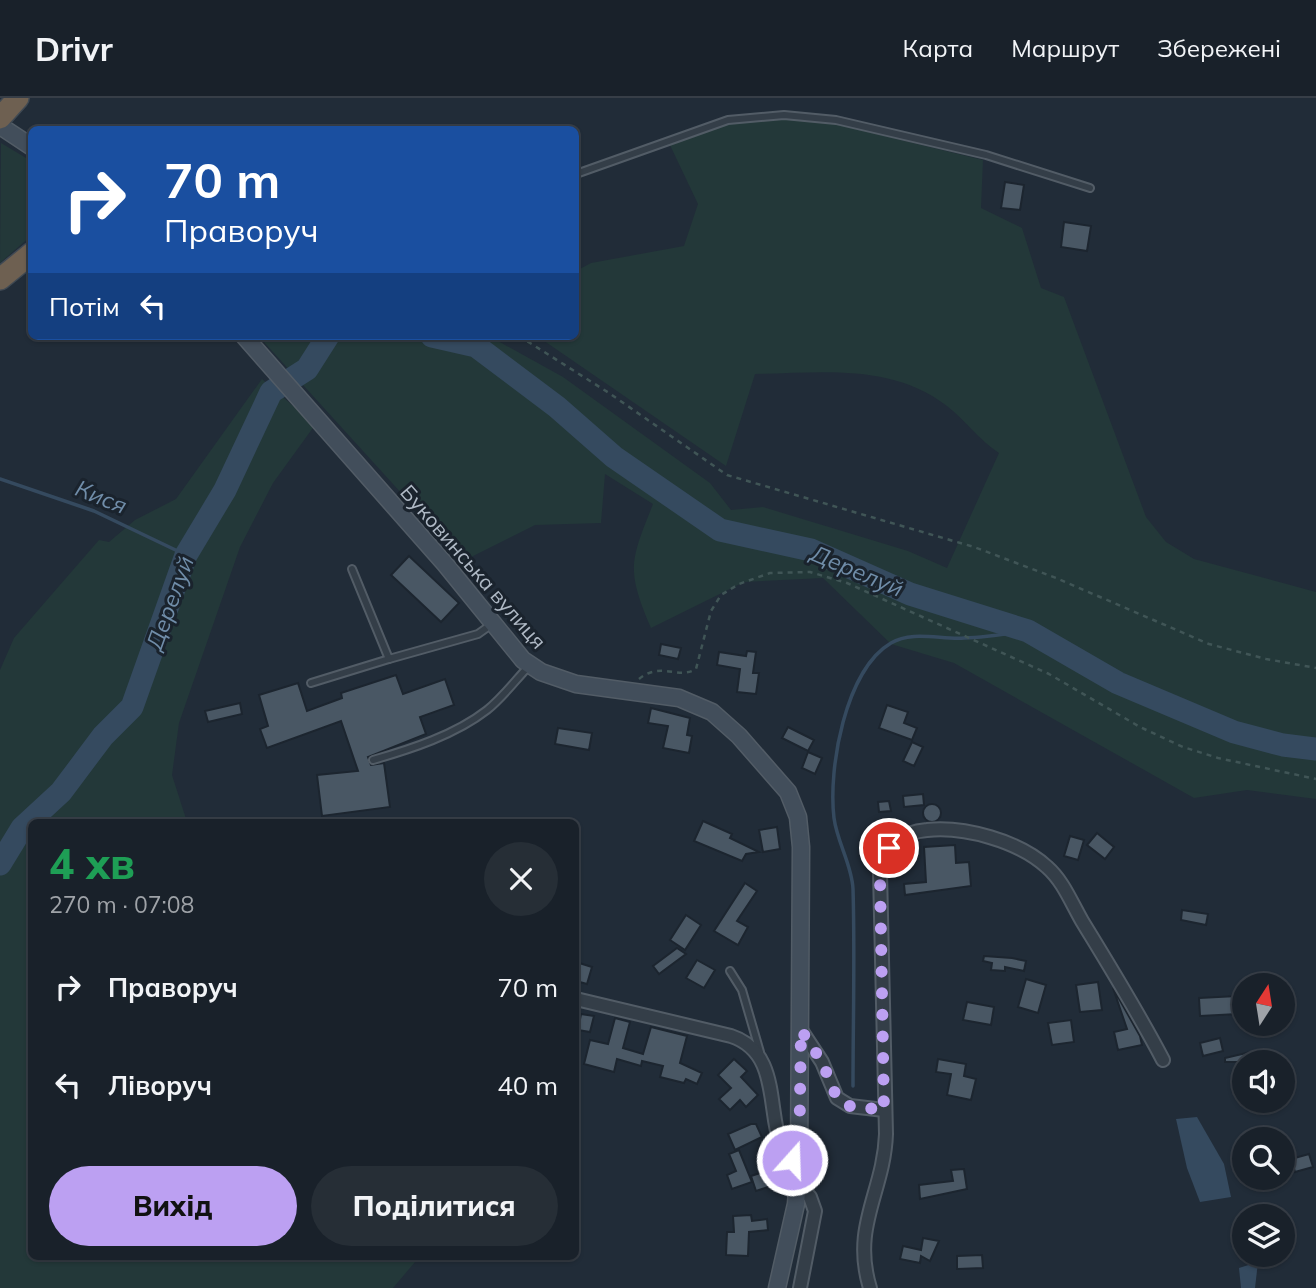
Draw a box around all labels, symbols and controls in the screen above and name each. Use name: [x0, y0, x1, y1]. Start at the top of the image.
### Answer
text: Drivr: [35, 28, 113, 69]
text: Карта: [903, 33, 973, 63]
text: Маршрут: [1011, 33, 1119, 63]
text: Збережені: [1157, 33, 1281, 63]
text: 70 m: [164, 149, 280, 210]
icon: right: [49, 154, 140, 245]
text: Праворуч: [164, 210, 319, 250]
icon: left: [134, 287, 172, 325]
text: Потім: [49, 290, 120, 323]
water label: Кися: [71, 473, 131, 520]
street label: Буковинська вулиця: [395, 479, 552, 654]
water label: Дерелуй: [805, 537, 908, 603]
water label: Дерелуй: [139, 552, 200, 656]
pin: [859, 818, 919, 878]
icon: arrive: [870, 829, 908, 867]
text: 4 хв: [49, 837, 135, 890]
button: close: [484, 842, 558, 916]
text: 270 m · 07:08: [49, 890, 194, 919]
icon: right: [49, 968, 87, 1006]
text: Праворуч: [108, 971, 238, 1004]
text: 70 m: [497, 971, 558, 1004]
north arrow: [1232, 973, 1295, 1036]
map controls: [1232, 973, 1295, 1267]
button: sound: [1232, 1050, 1295, 1113]
icon: left: [49, 1066, 87, 1104]
text: Ліворуч: [108, 1069, 212, 1102]
text: 40 m: [497, 1069, 558, 1102]
position arrow: [755, 1123, 829, 1197]
button: search: [1232, 1127, 1295, 1190]
button: Вихід: [49, 1166, 297, 1246]
button: Поділитися: [311, 1166, 558, 1246]
button: layers: [1232, 1204, 1295, 1267]

